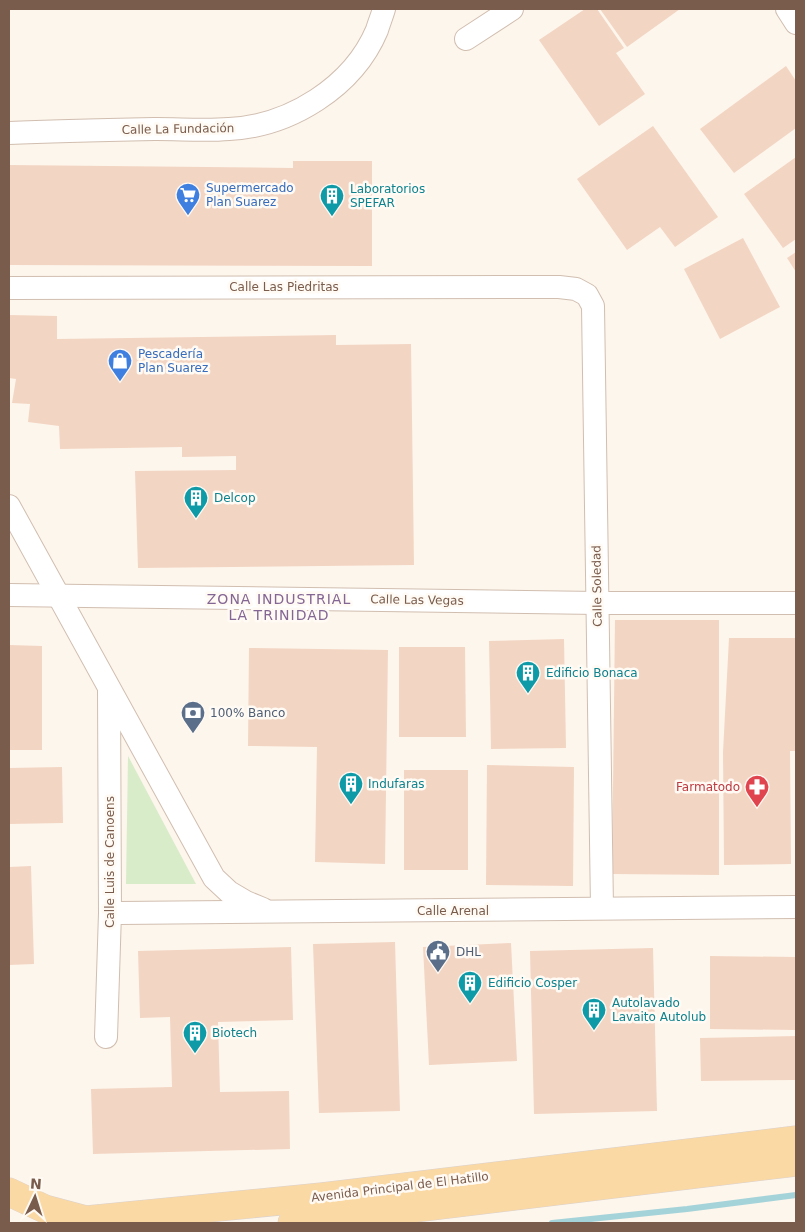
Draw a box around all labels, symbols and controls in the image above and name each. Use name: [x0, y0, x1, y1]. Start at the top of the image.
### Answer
street label: Calle La Fundación: [122, 121, 234, 137]
place label: Supermercado Plan Suarez: [206, 181, 294, 209]
supermarket icon: Supermercado Plan Suarez: [175, 182, 201, 216]
place label: Laboratorios SPEFAR: [350, 182, 425, 210]
building icon: Laboratorios SPEFAR: [319, 183, 345, 217]
street label: Calle Las Piedritas: [229, 280, 339, 294]
place label: Pescadería Plan Suarez: [138, 347, 208, 375]
shop icon: Pescadería Plan Suarez: [107, 348, 133, 382]
building icon: Delcop: [183, 485, 209, 519]
place label: Delcop: [214, 491, 256, 505]
street label: Calle Soledad: [589, 545, 605, 627]
district label: ZONA INDUSTRIAL LA TRINIDAD: [207, 591, 351, 623]
street label: Calle Las Vegas: [370, 592, 464, 608]
building icon: Edificio Bonaca: [515, 660, 541, 694]
place label: Edificio Bonaca: [546, 666, 638, 680]
bank icon: 100% Banco: [180, 700, 206, 734]
place label: 100% Banco: [210, 706, 285, 720]
building icon: Indufaras: [338, 771, 364, 805]
pharmacy icon: Farmatodo: [744, 774, 770, 808]
place label: Indufaras: [368, 777, 424, 791]
place label: Farmatodo: [676, 780, 740, 794]
street label: Calle Luis de Canoens: [103, 796, 117, 928]
street label: Calle Arenal: [417, 904, 489, 918]
public building icon: DHL: [425, 939, 451, 973]
place label: DHL: [456, 945, 481, 959]
building icon: Edificio Cosper: [457, 970, 483, 1004]
place label: Edificio Cosper: [488, 976, 577, 990]
place label: Autolavado Lavaito Autolub: [612, 996, 706, 1024]
building icon: Autolavado Lavaito Autolub: [581, 997, 607, 1031]
building icon: Biotech: [182, 1020, 208, 1054]
place label: Biotech: [212, 1026, 257, 1040]
street label: Avenida Principal de El Hatillo: [310, 1169, 490, 1205]
north arrow: [10, 1172, 60, 1222]
text: N: [30, 1176, 42, 1192]

